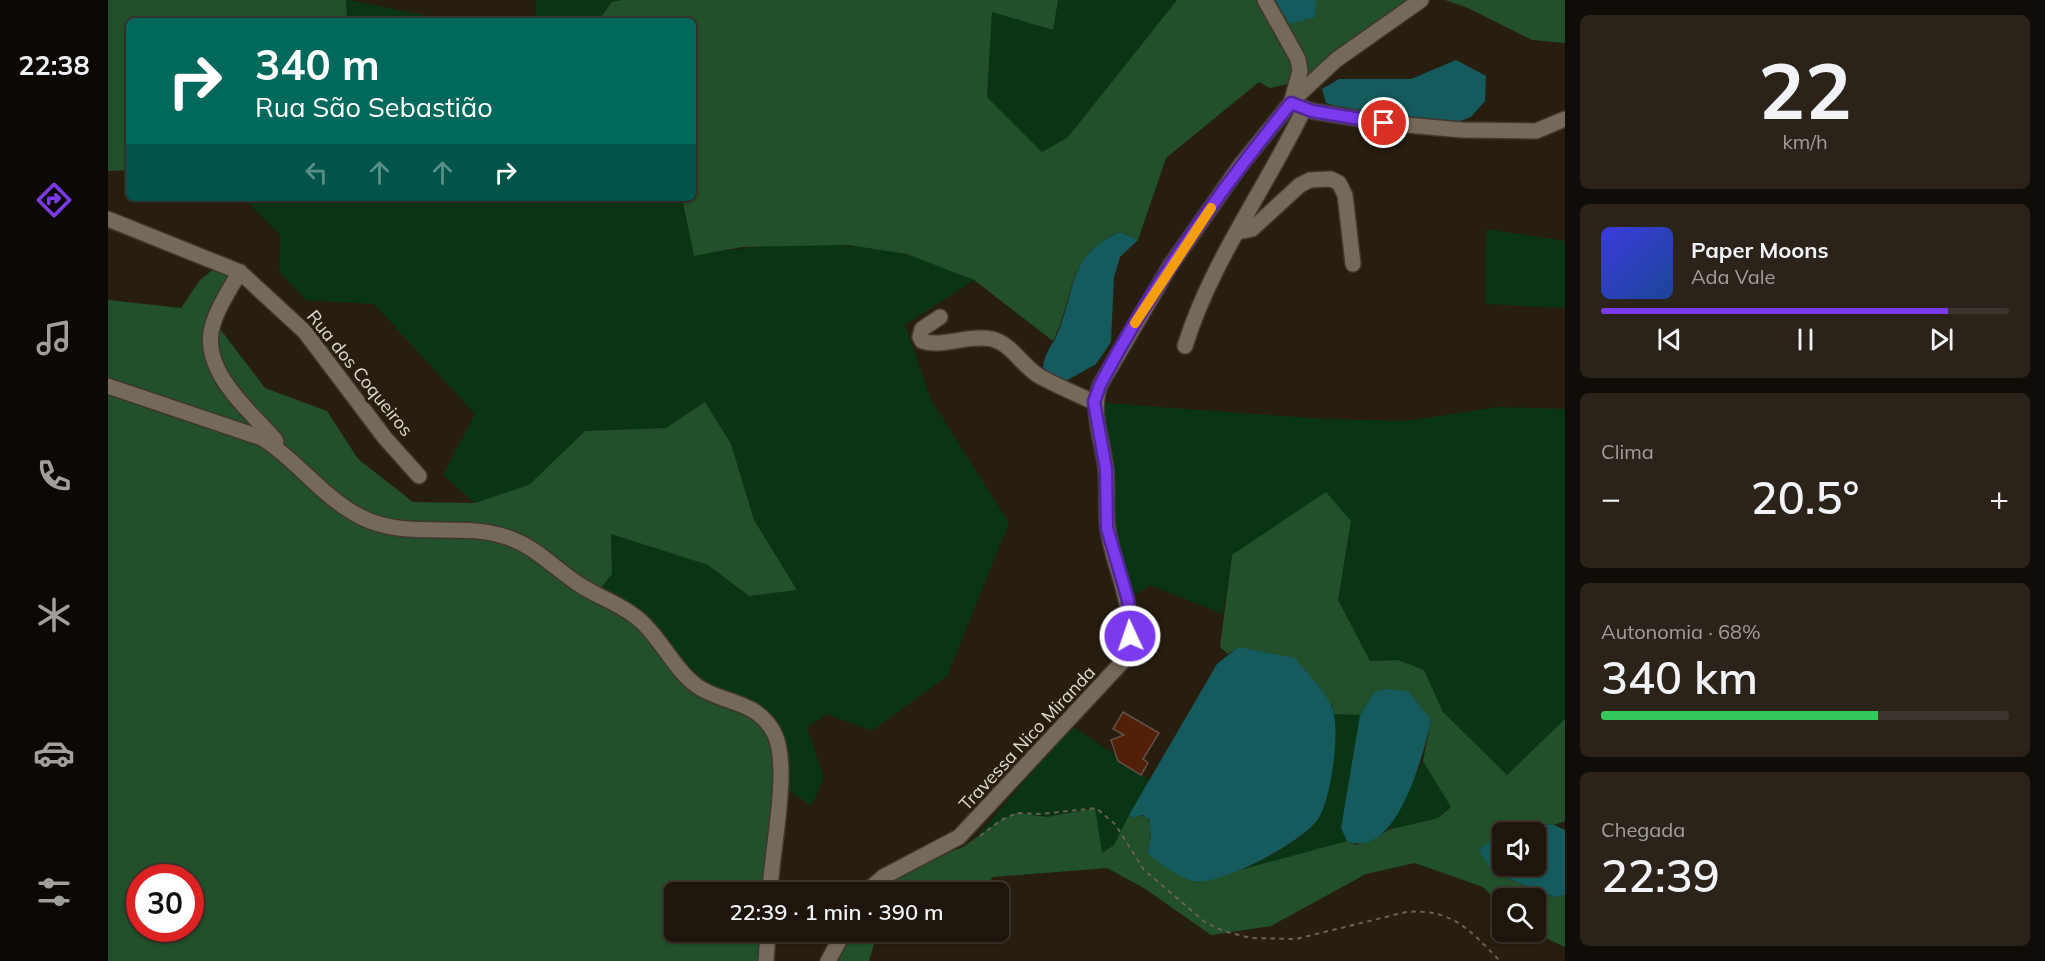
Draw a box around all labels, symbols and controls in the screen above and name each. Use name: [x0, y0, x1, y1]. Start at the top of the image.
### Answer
text: 340 m: [255, 38, 380, 91]
text: 22: [1758, 41, 1852, 139]
icon: right: [156, 42, 234, 120]
text: 22:38: [18, 48, 90, 82]
text: Rua São Sebastião: [255, 90, 493, 124]
pin: [1358, 97, 1409, 148]
icon: arrive: [1367, 106, 1400, 139]
text: km/h: [1782, 129, 1828, 154]
icon: left: [300, 156, 333, 189]
icon: ahead: [363, 156, 396, 189]
icon: ahead: [426, 156, 459, 189]
icon: right: [489, 156, 522, 189]
icon: directions: [33, 179, 75, 221]
text: Paper Moons: [1691, 236, 1829, 264]
text: Ada Vale: [1691, 264, 1775, 289]
street label: Rua dos Coqueiros: [302, 305, 418, 441]
icon: music: [33, 317, 75, 359]
icon: previous: [1653, 323, 1686, 356]
icon: pause: [1789, 323, 1822, 356]
icon: next: [1925, 323, 1958, 356]
text: Clima: [1601, 439, 1654, 464]
icon: phone: [33, 455, 75, 497]
text: 20.5°: [1751, 469, 1859, 525]
text: −: [1601, 477, 1621, 518]
text: +: [1989, 477, 2009, 518]
icon: climate: [33, 594, 75, 636]
position arrow: [1098, 604, 1162, 668]
text: Autonomia · 68%: [1601, 619, 1761, 644]
text: 340 km: [1601, 649, 1758, 705]
street label: Travessa Nico Miranda: [954, 661, 1100, 815]
icon: car: [33, 732, 75, 774]
text: Chegada: [1601, 817, 1685, 842]
map controls: [1492, 822, 1546, 942]
button: sound: [1492, 822, 1546, 876]
text: 22:39: [1601, 847, 1720, 903]
speed limit sign: 30: [126, 864, 204, 942]
icon: filters: [33, 871, 75, 913]
button: search: [1492, 888, 1546, 942]
text: 22:39 · 1 min · 390 m: [729, 898, 944, 926]

